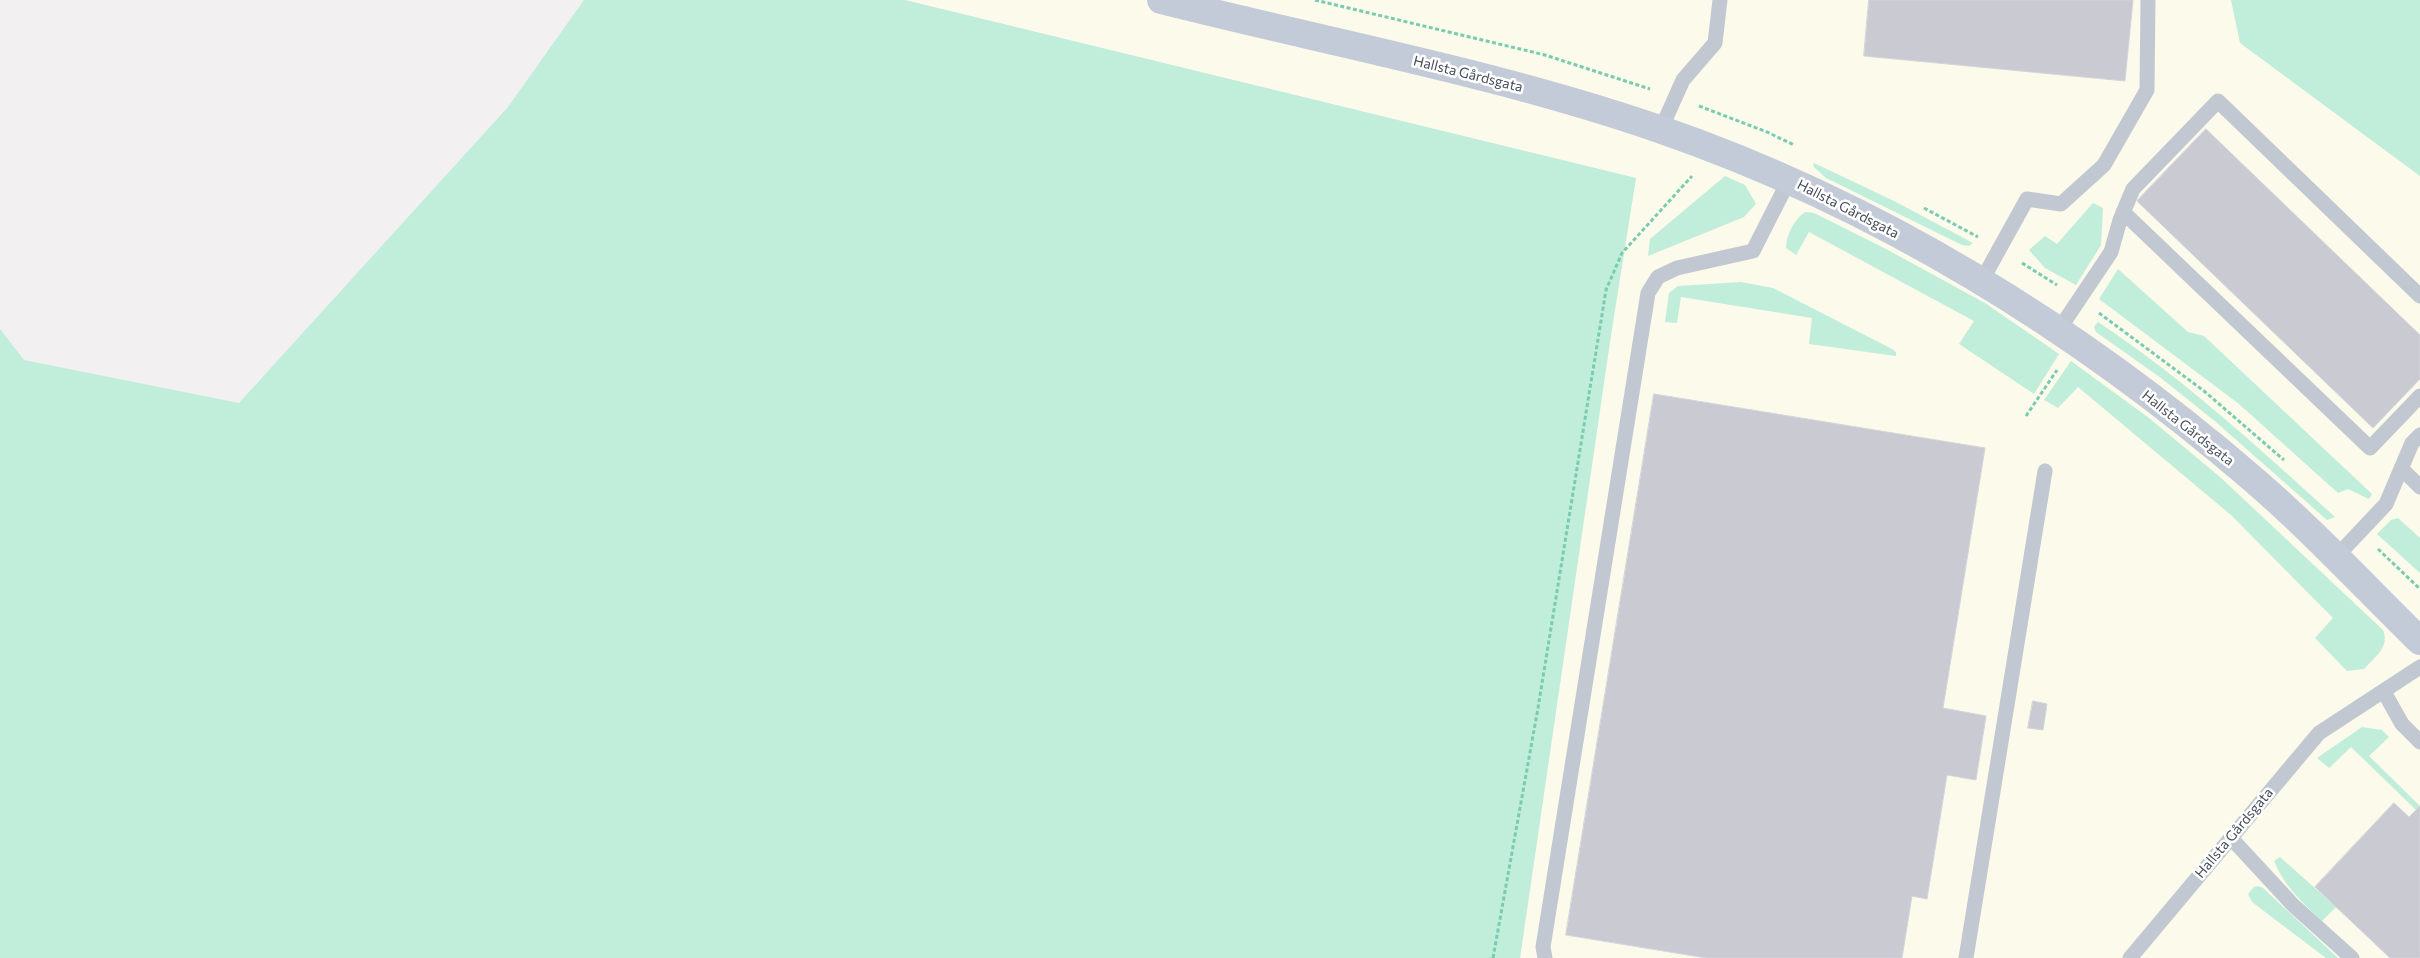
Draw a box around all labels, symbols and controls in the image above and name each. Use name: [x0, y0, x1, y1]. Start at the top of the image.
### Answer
street label: Hallsta Gårdsgata: [1412, 52, 1524, 96]
street label: Hallsta Gårdsgata: [1794, 176, 1902, 242]
street label: Hallsta Gårdsgata: [2139, 387, 2237, 469]
street label: Hallsta Gårdsgata: [2192, 785, 2276, 881]

